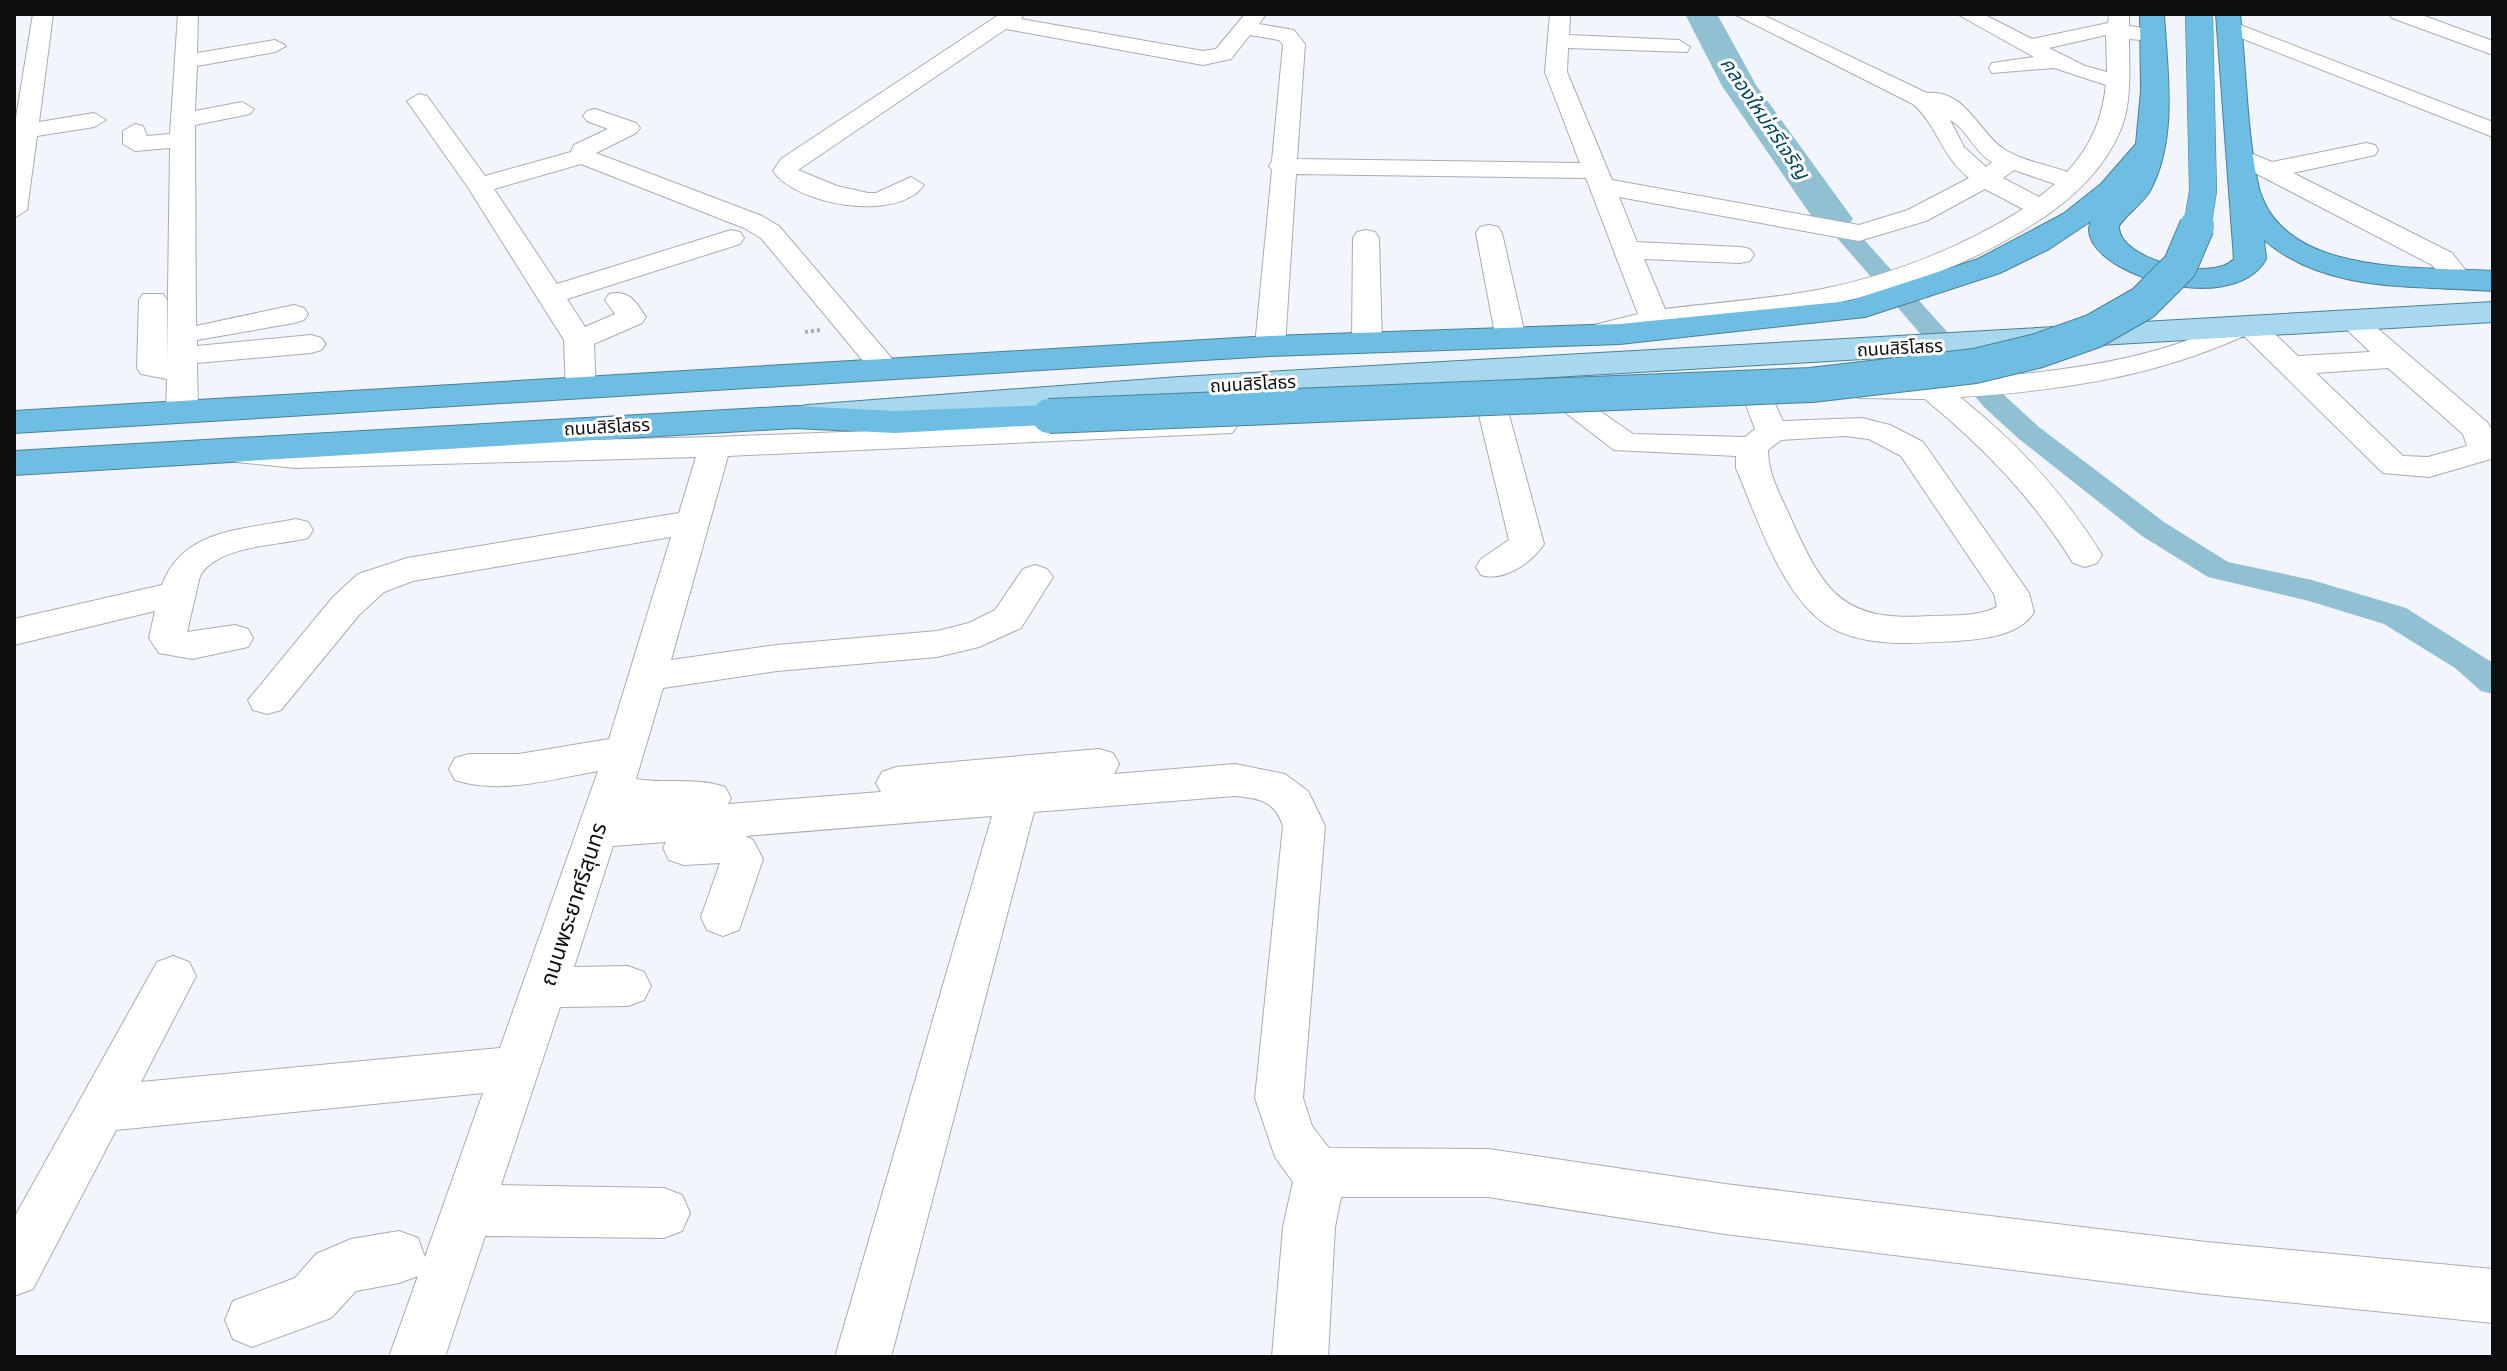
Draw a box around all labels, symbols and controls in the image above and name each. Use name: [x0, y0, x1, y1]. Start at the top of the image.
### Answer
water label: คลองใหม่ศรีเจริญ: [1716, 53, 1815, 184]
street label: ถนนสิริโสธร: [1856, 336, 1944, 360]
street label: ถนนสิริโสธร: [1209, 372, 1297, 396]
street label: ถนนสิริโสธร: [563, 415, 651, 439]
street label: ถนนพระยาศรีสุนทร: [535, 819, 613, 989]

